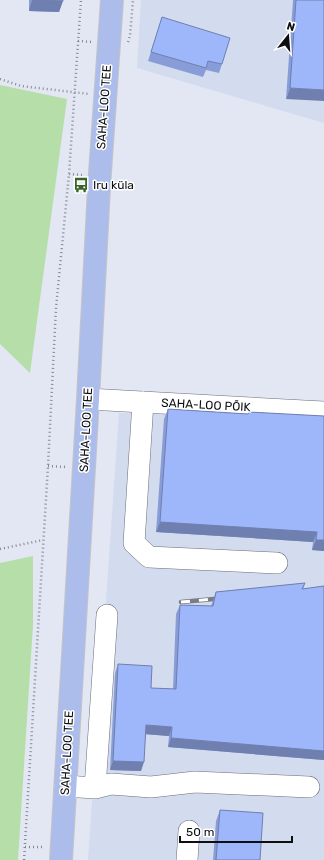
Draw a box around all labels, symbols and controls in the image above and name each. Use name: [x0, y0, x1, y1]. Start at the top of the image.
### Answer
north arrow: [268, 16, 308, 56]
text: N: [285, 20, 297, 34]
street label: SAHA-LOO TEE: [94, 64, 114, 150]
bus stop icon: Iru küla: [72, 176, 90, 194]
place label: Iru küla: [93, 178, 134, 192]
street label: SAHA-LOO TEE: [77, 387, 95, 473]
street label: SAHA-LOO PÕIK: [161, 396, 252, 414]
street label: SAHA-LOO TEE: [58, 710, 76, 796]
scale bar: [180, 818, 292, 844]
text: 50 m: [186, 825, 214, 839]

